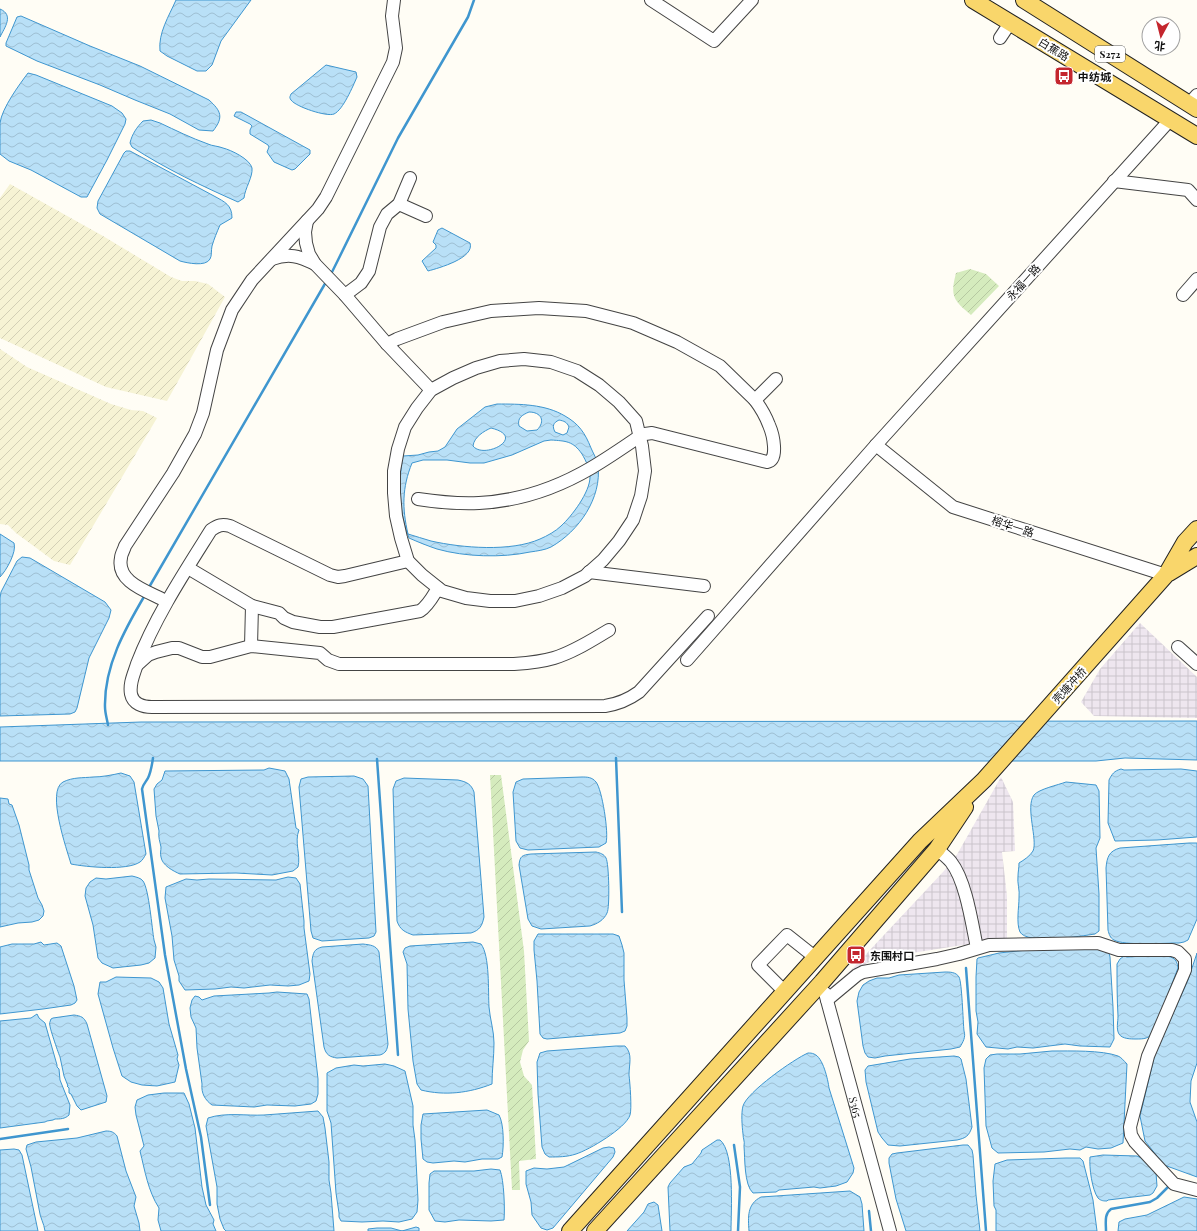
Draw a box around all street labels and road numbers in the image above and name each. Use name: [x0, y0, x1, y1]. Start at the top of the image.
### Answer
street label: 白蕉路: [1036, 34, 1072, 64]
road number: S272: [1095, 46, 1125, 62]
street label: 永福一路: [1003, 261, 1043, 303]
street label: 榕华一路: [990, 512, 1036, 540]
street label: 壳塘冲桥: [1049, 664, 1089, 706]
street label: S365: [846, 1095, 866, 1119]

